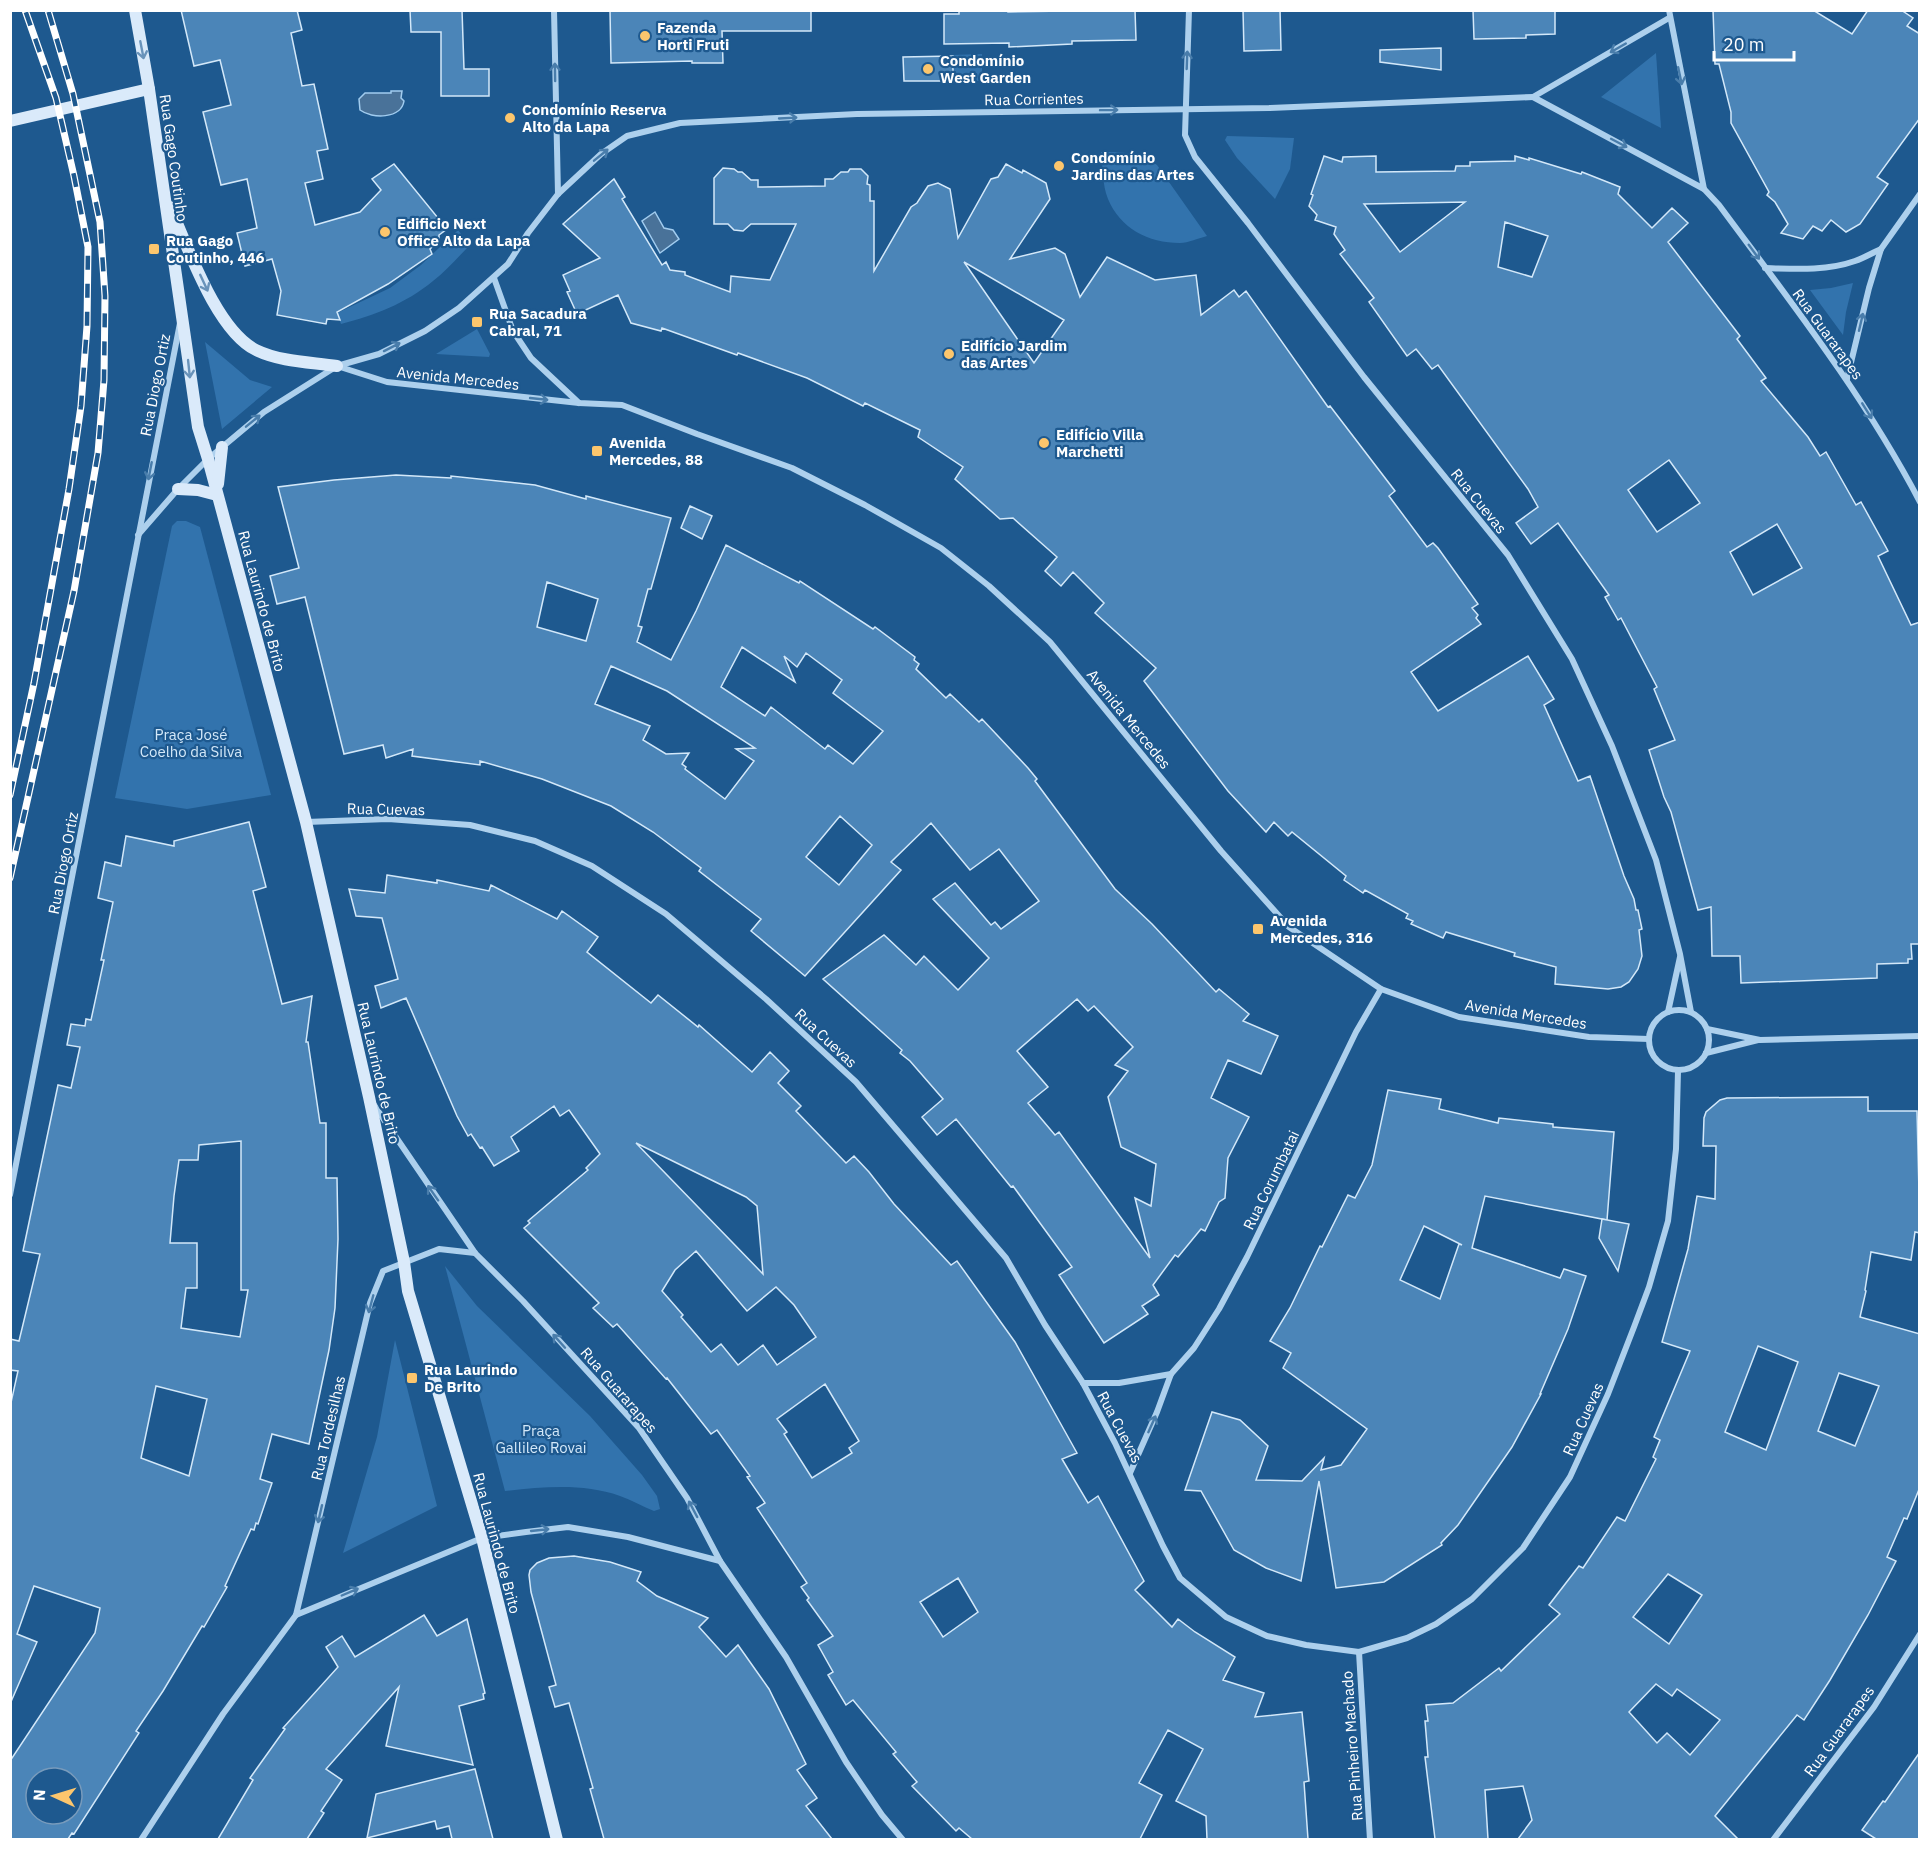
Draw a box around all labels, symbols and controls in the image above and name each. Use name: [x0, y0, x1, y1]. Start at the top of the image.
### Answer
place label: Fazenda Horti Fruti: [657, 18, 729, 54]
scale bar: [1714, 24, 1794, 62]
marker: Fazenda Horti Fruti: [638, 29, 652, 43]
text: 20 m: [1723, 33, 1765, 56]
one-way arrow: [137, 40, 148, 59]
one-way arrow: [1610, 42, 1627, 54]
one-way arrow: [1182, 50, 1193, 70]
place label: Condomínio West Garden: [940, 51, 1031, 87]
marker: Condomínio West Garden: [921, 62, 935, 76]
one-way arrow: [549, 63, 561, 83]
one-way arrow: [1675, 65, 1686, 85]
street label: Rua Corrientes: [984, 89, 1084, 109]
street label: Rua Gago Coutinho: [156, 93, 192, 223]
place label: Condomínio Reserva Alto da Lapa: [522, 100, 667, 136]
one-way arrow: [1099, 104, 1119, 116]
marker: Condomínio Reserva Alto da Lapa: [503, 111, 517, 125]
one-way arrow: [778, 112, 798, 123]
one-way arrow: [1609, 138, 1627, 149]
one-way arrow: [593, 148, 609, 161]
place label: Condomínio Jardins das Artes: [1071, 148, 1195, 184]
marker: Condomínio Jardins das Artes: [1052, 159, 1066, 173]
place label: Edificio Next Office Alto da Lapa: [397, 214, 531, 250]
marker: Edificio Next Office Alto da Lapa: [378, 225, 392, 239]
place label: Rua Gago Coutinho, 446: [166, 231, 265, 267]
marker: Rua Gago Coutinho, 446: [147, 242, 161, 256]
one-way arrow: [1748, 244, 1760, 260]
one-way arrow: [199, 274, 211, 292]
street label: Rua Guararapes: [1789, 285, 1867, 383]
place label: Rua Sacadura Cabral, 71: [489, 304, 587, 340]
one-way arrow: [1855, 313, 1867, 332]
marker: Rua Sacadura Cabral, 71: [470, 315, 484, 329]
street label: Rua Diogo Ortiz: [136, 332, 174, 438]
place label: Edifício Jardim das Artes: [961, 336, 1067, 372]
one-way arrow: [383, 341, 401, 353]
marker: Edifício Jardim das Artes: [942, 347, 956, 361]
one-way arrow: [184, 359, 195, 379]
street label: Avenida Mercedes: [396, 362, 520, 394]
one-way arrow: [528, 394, 548, 405]
one-way arrow: [1862, 402, 1874, 419]
one-way arrow: [245, 414, 260, 428]
place label: Edifício Villa Marchetti: [1056, 425, 1144, 461]
place label: Avenida Mercedes, 88: [609, 433, 703, 469]
marker: Edifício Villa Marchetti: [1037, 436, 1051, 450]
marker: Avenida Mercedes, 88: [590, 444, 604, 458]
one-way arrow: [144, 461, 155, 481]
street label: Rua Cuevas: [1447, 465, 1511, 537]
street label: Rua Laurindo de Brito: [234, 528, 290, 674]
street label: Avenida Mercedes: [1083, 665, 1175, 773]
park label: Praça José Coelho da Silva: [140, 725, 242, 761]
street label: Rua Cuevas: [347, 799, 425, 819]
street label: Rua Diogo Ortiz: [44, 810, 82, 916]
place label: Avenida Mercedes, 316: [1270, 911, 1373, 947]
marker: Avenida Mercedes, 316: [1251, 922, 1265, 936]
street label: Avenida Mercedes: [1464, 995, 1588, 1033]
street label: Rua Laurindo de Brito: [353, 1000, 405, 1146]
street label: Rua Cuevas: [791, 1004, 861, 1072]
street label: Rua Corumbatai: [1239, 1127, 1303, 1233]
one-way arrow: [427, 1185, 439, 1201]
one-way arrow: [364, 1294, 376, 1313]
one-way arrow: [552, 1333, 566, 1348]
street label: Rua Guararapes: [576, 1343, 662, 1437]
place label: Rua Laurindo De Brito: [424, 1360, 517, 1396]
marker: Rua Laurindo De Brito: [405, 1371, 419, 1385]
street label: Rua Tordesilhas: [307, 1374, 349, 1482]
street label: Rua Cuevas: [1558, 1379, 1608, 1459]
street label: Rua Cuevas: [1093, 1388, 1147, 1466]
one-way arrow: [1146, 1415, 1158, 1433]
park label: Praça Gallileo Rovai: [495, 1421, 587, 1457]
street label: Rua Laurindo de Brito: [469, 1470, 525, 1616]
one-way arrow: [687, 1501, 698, 1519]
one-way arrow: [314, 1504, 326, 1523]
one-way arrow: [529, 1524, 549, 1535]
one-way arrow: [341, 1586, 359, 1597]
street label: Rua Pinheiro Machado: [1337, 1670, 1367, 1822]
street label: Rua Guararapes: [1800, 1682, 1878, 1780]
north arrow: [24, 1766, 84, 1826]
text: N: [29, 1788, 49, 1801]

